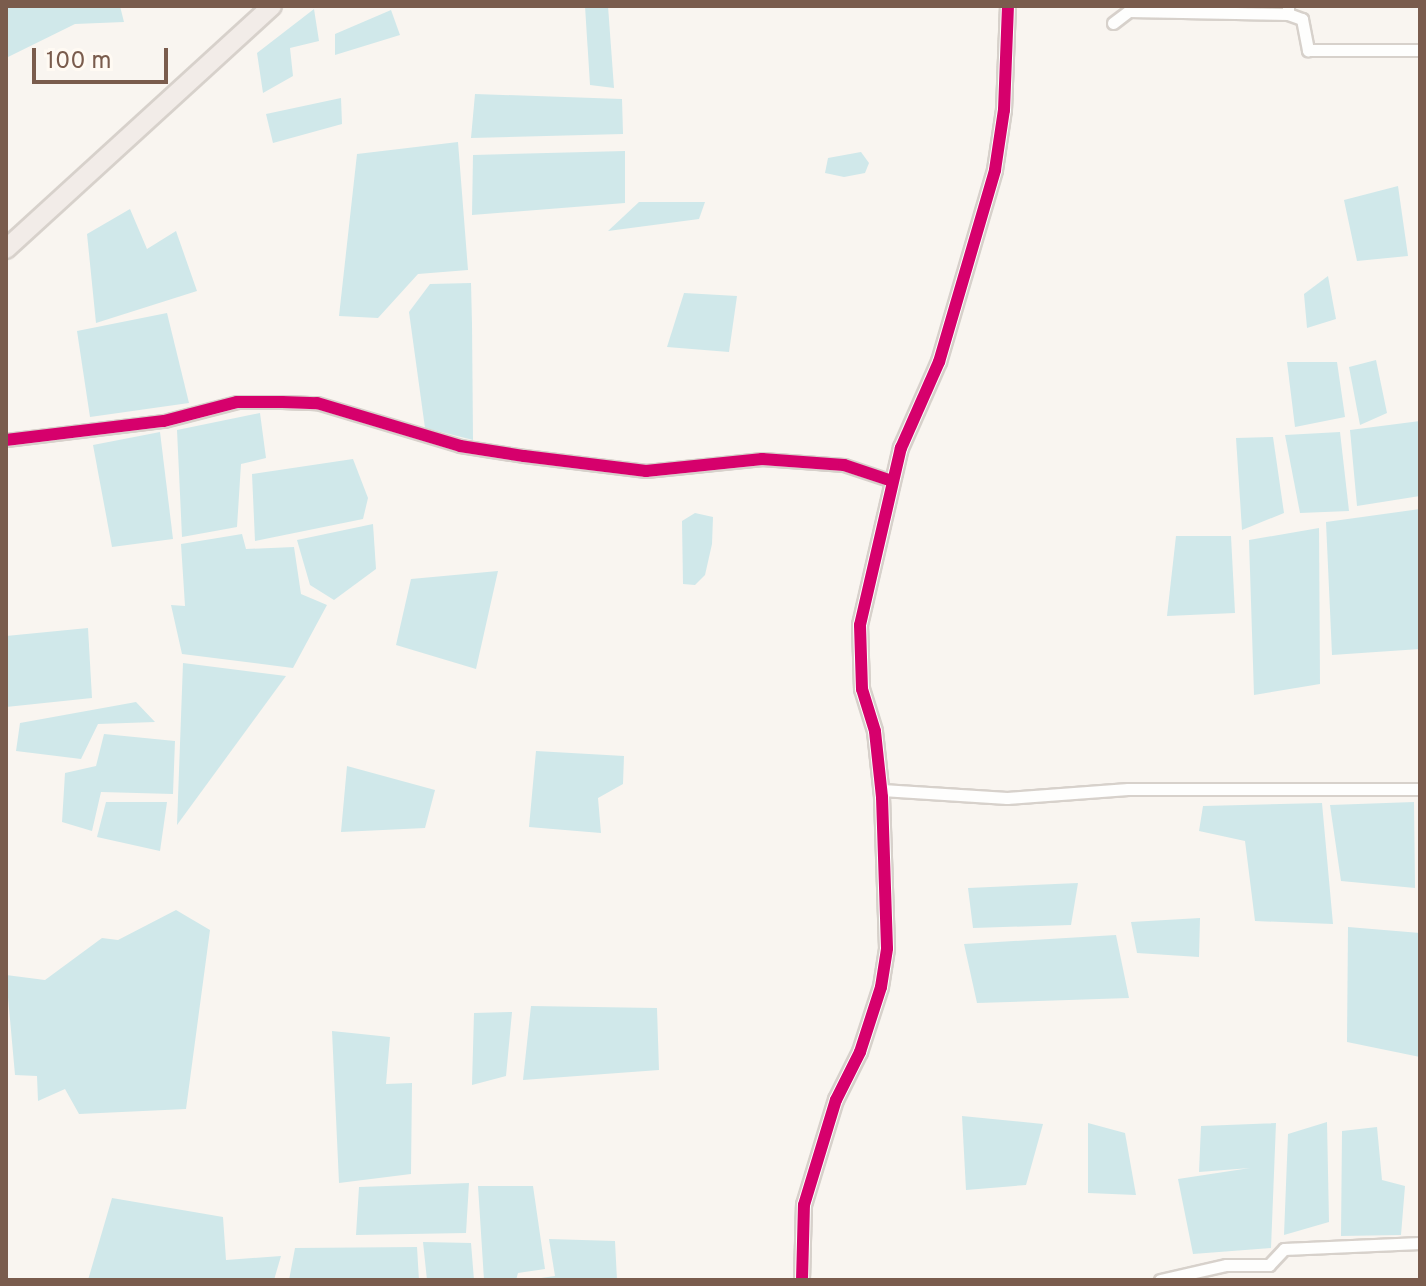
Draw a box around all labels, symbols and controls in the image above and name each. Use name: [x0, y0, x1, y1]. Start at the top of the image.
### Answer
scale bar: [36, 32, 172, 82]
text: 100 m: [46, 47, 112, 77]

